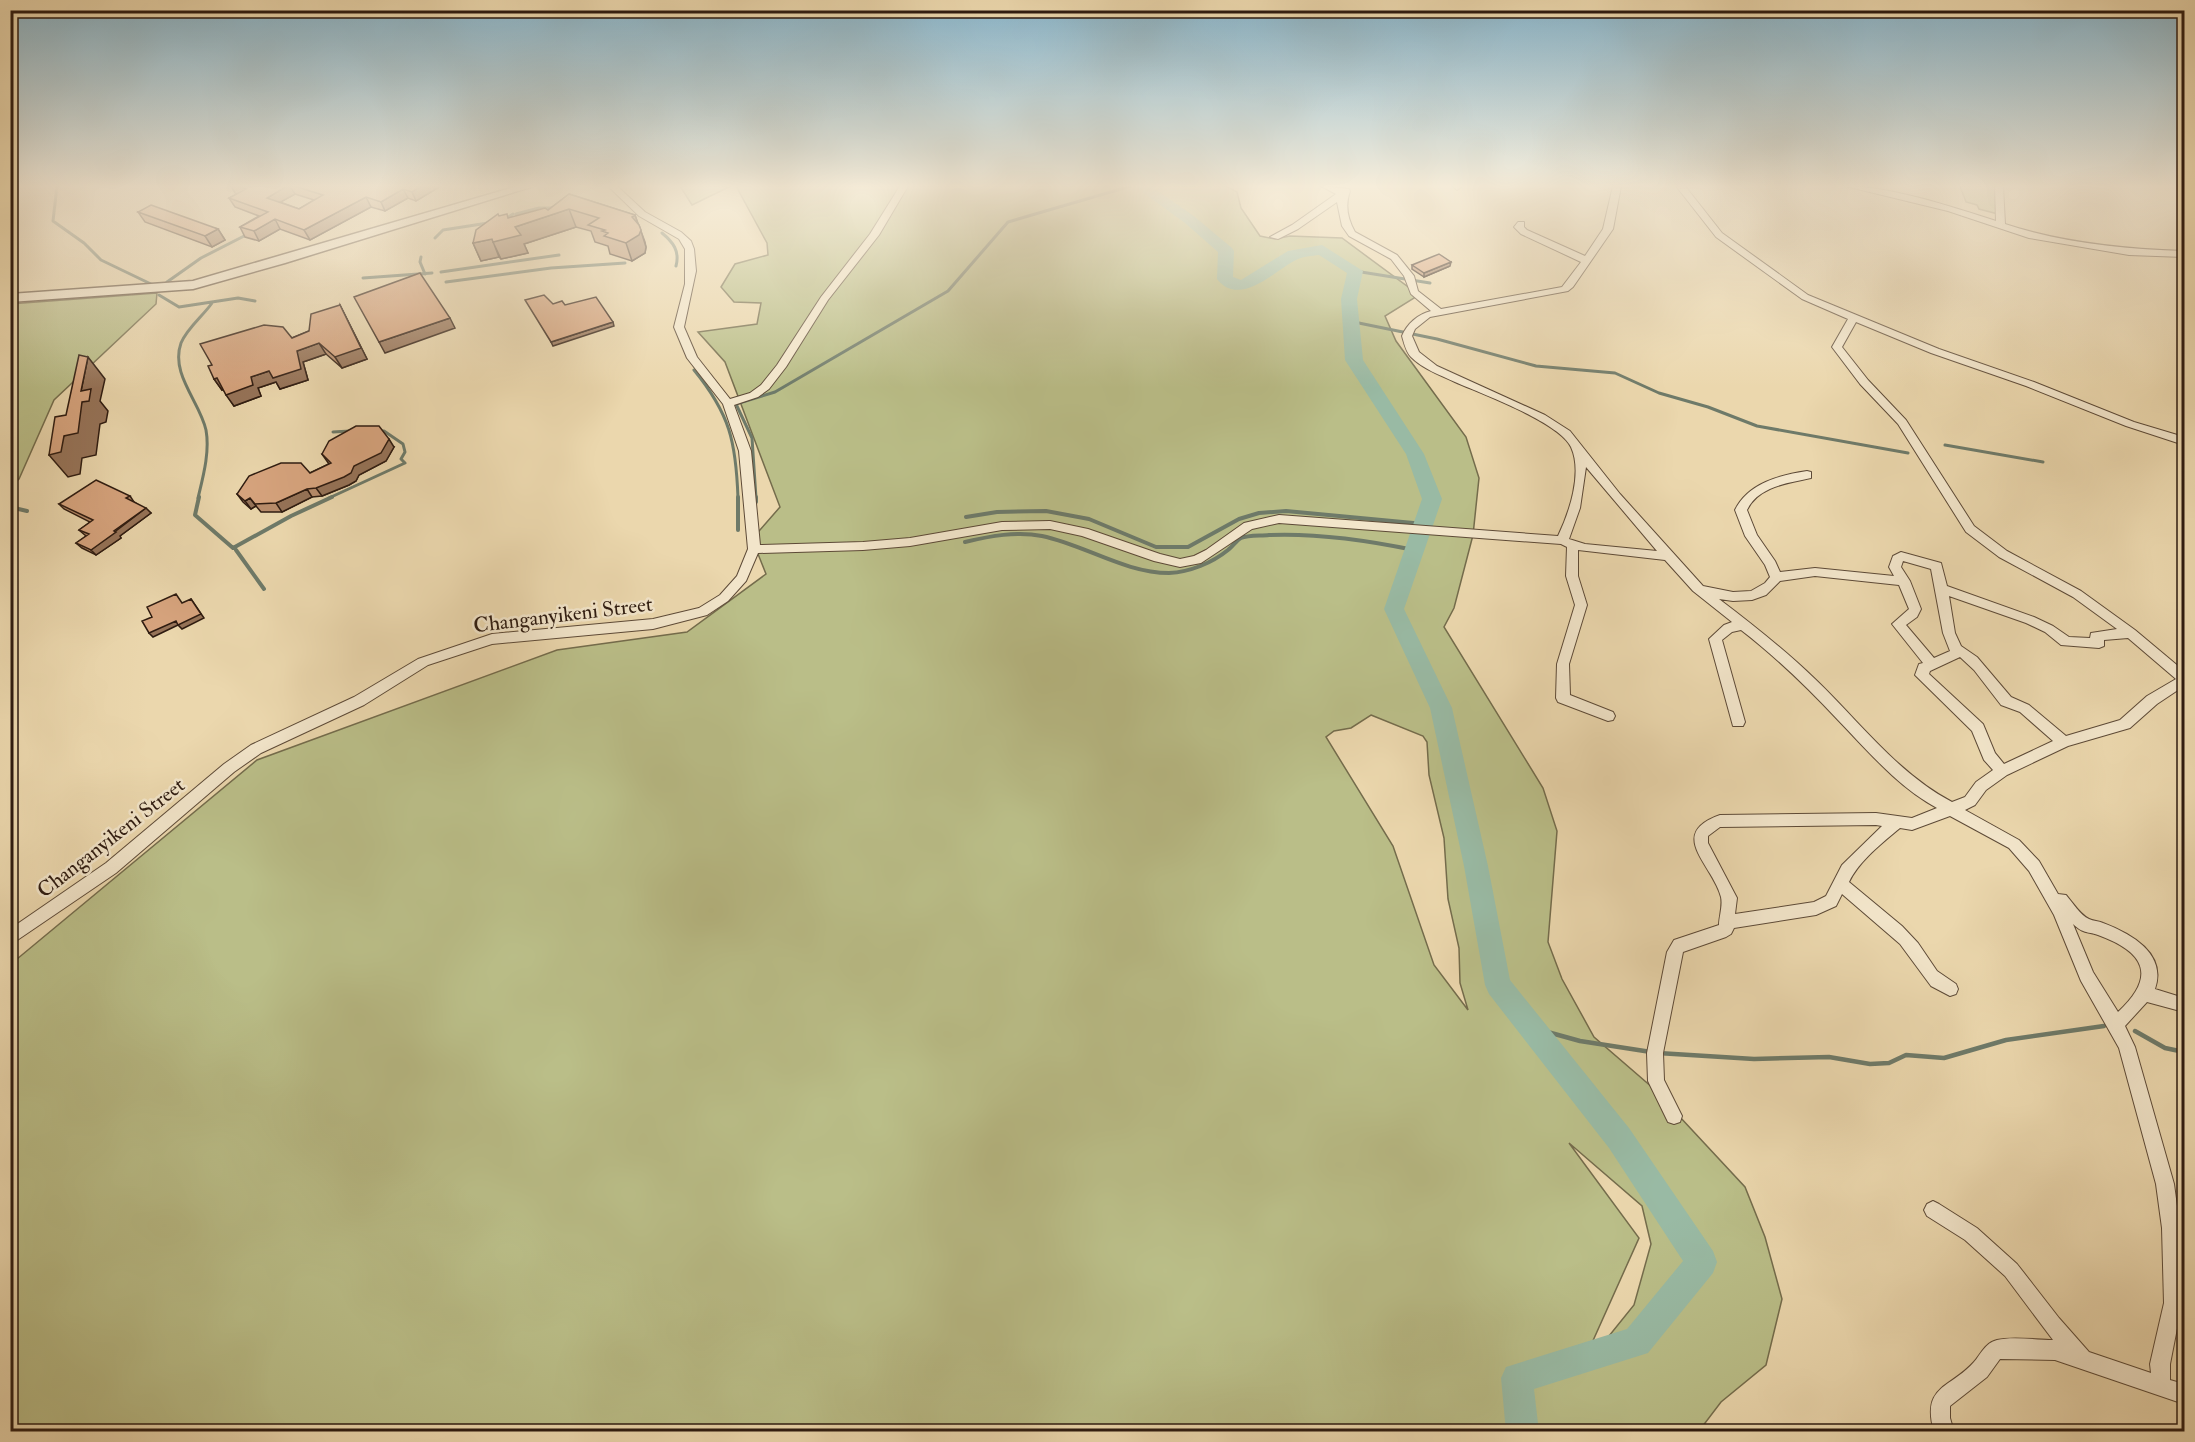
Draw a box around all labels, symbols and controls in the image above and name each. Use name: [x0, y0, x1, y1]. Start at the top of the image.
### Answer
street label: Changanyikeni Street: [472, 591, 654, 639]
street label: Changanyikeni Street: [32, 772, 190, 904]

